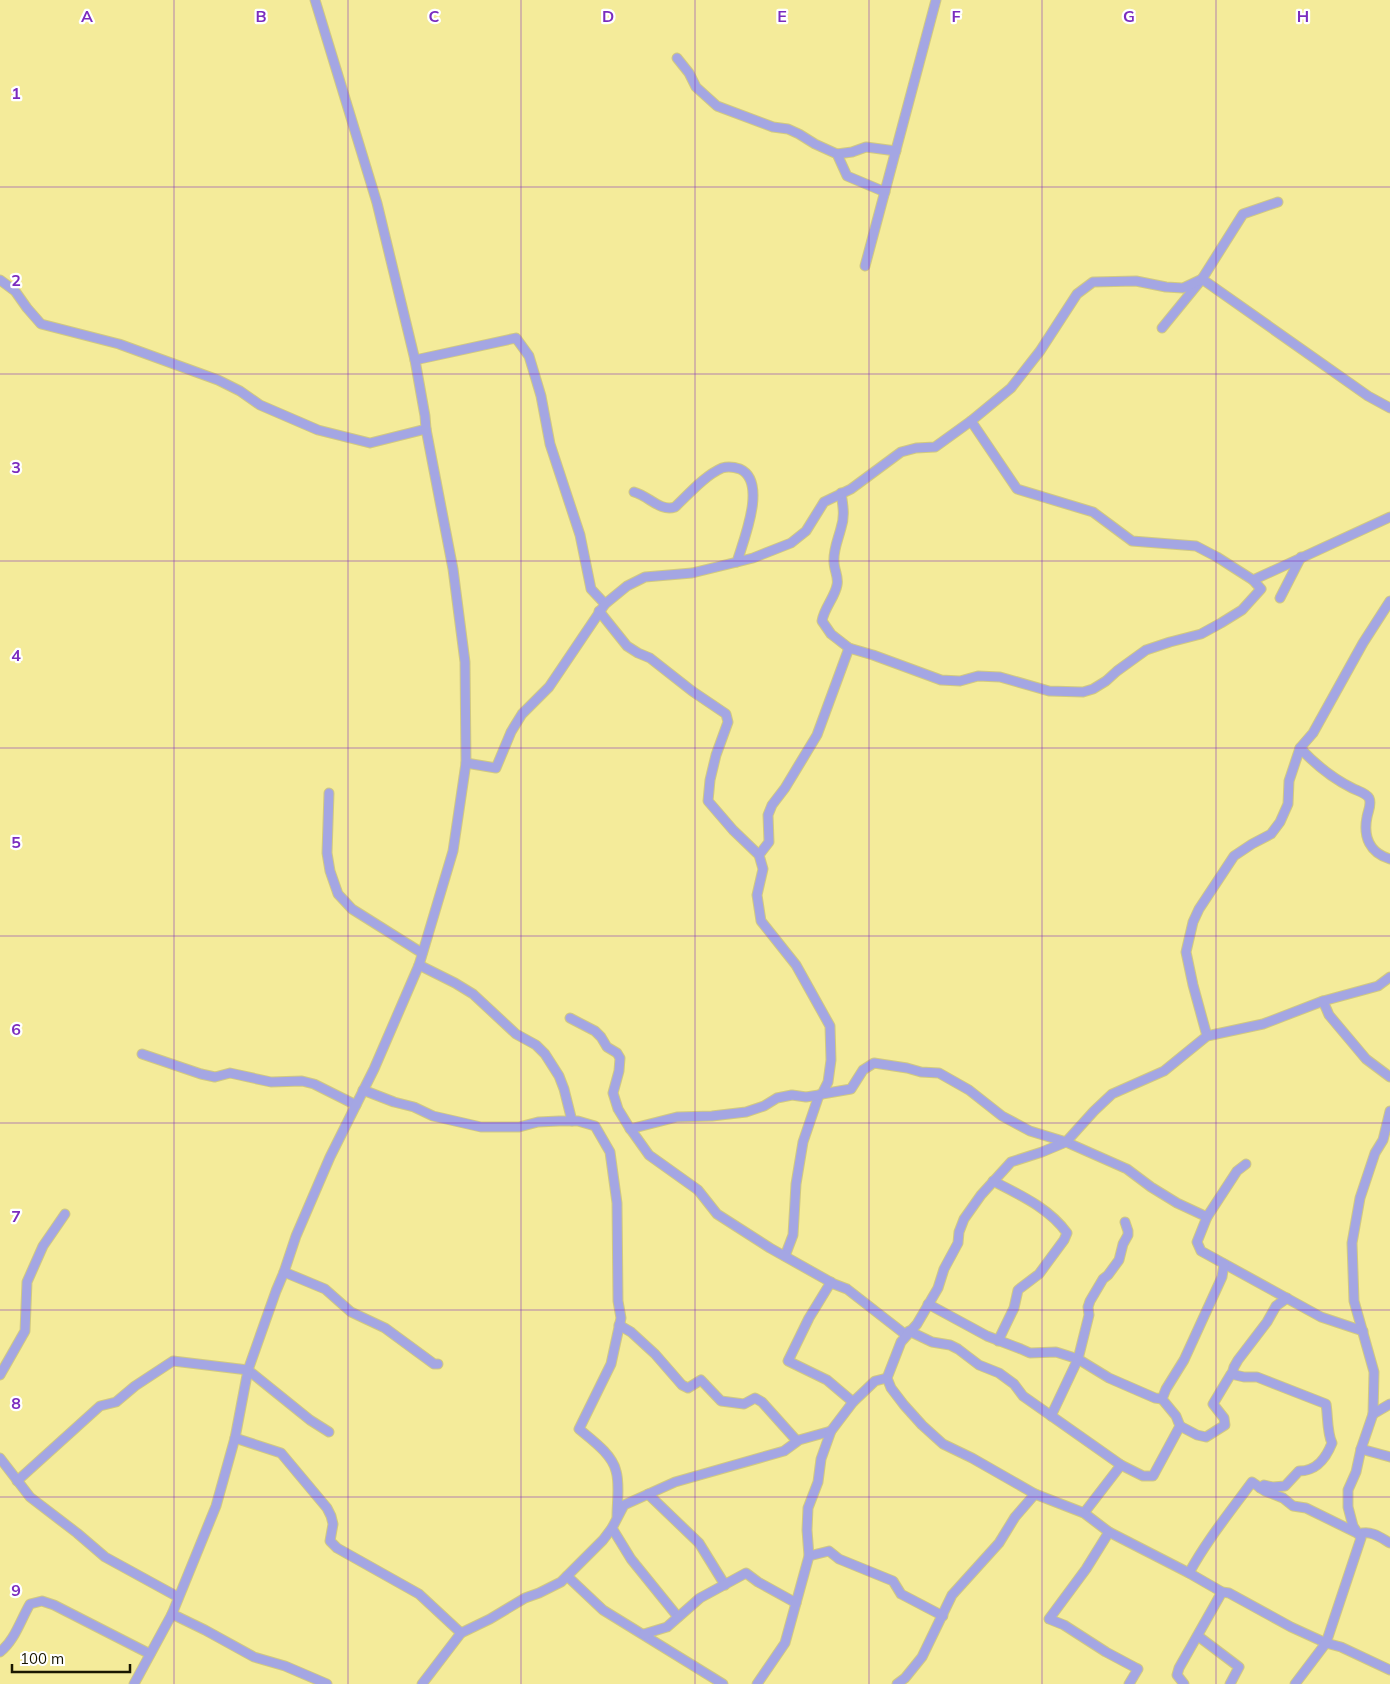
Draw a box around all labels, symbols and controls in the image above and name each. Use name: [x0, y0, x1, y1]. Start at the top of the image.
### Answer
text: A: [81, 6, 93, 26]
text: B: [255, 6, 267, 26]
text: C: [429, 6, 440, 26]
text: D: [602, 6, 614, 26]
text: E: [777, 6, 787, 26]
text: F: [951, 6, 961, 26]
text: G: [1123, 6, 1135, 26]
text: H: [1297, 6, 1309, 26]
text: 1: [11, 83, 21, 103]
text: 2: [11, 270, 21, 290]
text: 3: [11, 457, 21, 477]
text: 4: [11, 645, 21, 665]
text: 5: [11, 832, 21, 852]
text: 6: [11, 1019, 21, 1039]
text: 7: [11, 1206, 21, 1226]
text: 8: [11, 1393, 21, 1413]
text: 9: [11, 1580, 21, 1600]
scale bar: [12, 1642, 130, 1674]
text: 100 m: [20, 1649, 64, 1668]

